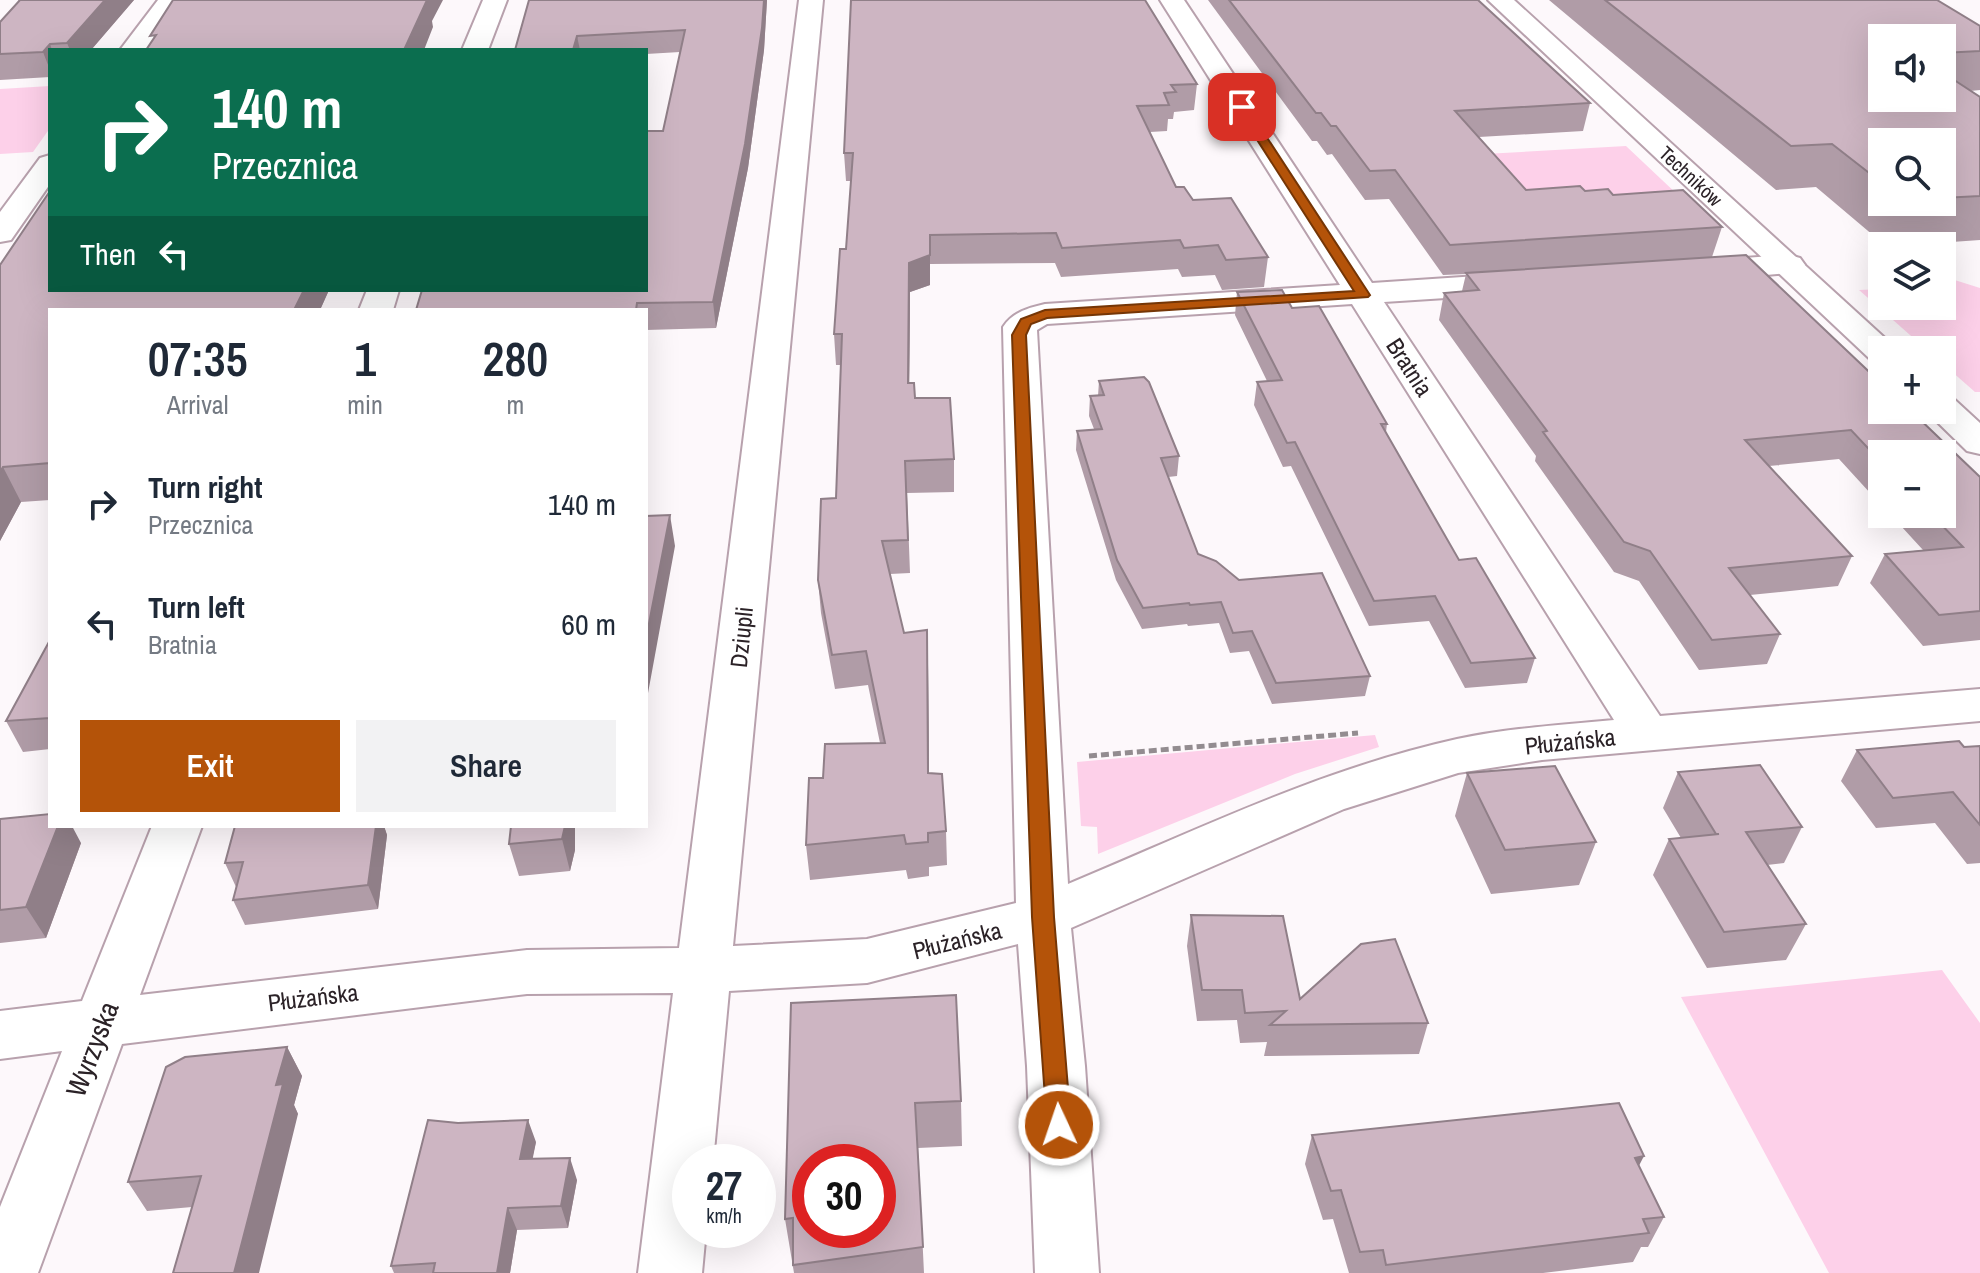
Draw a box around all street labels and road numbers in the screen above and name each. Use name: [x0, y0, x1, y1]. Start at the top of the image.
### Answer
street label: Techników: [1653, 140, 1729, 212]
street label: Bratnia: [1379, 332, 1441, 402]
street label: Dziupli: [722, 605, 760, 669]
street label: Płużańska: [1523, 720, 1617, 762]
street label: Płużańska: [909, 913, 1005, 967]
street label: Płużańska: [266, 976, 360, 1018]
street label: Wyrzyska: [56, 996, 128, 1102]

